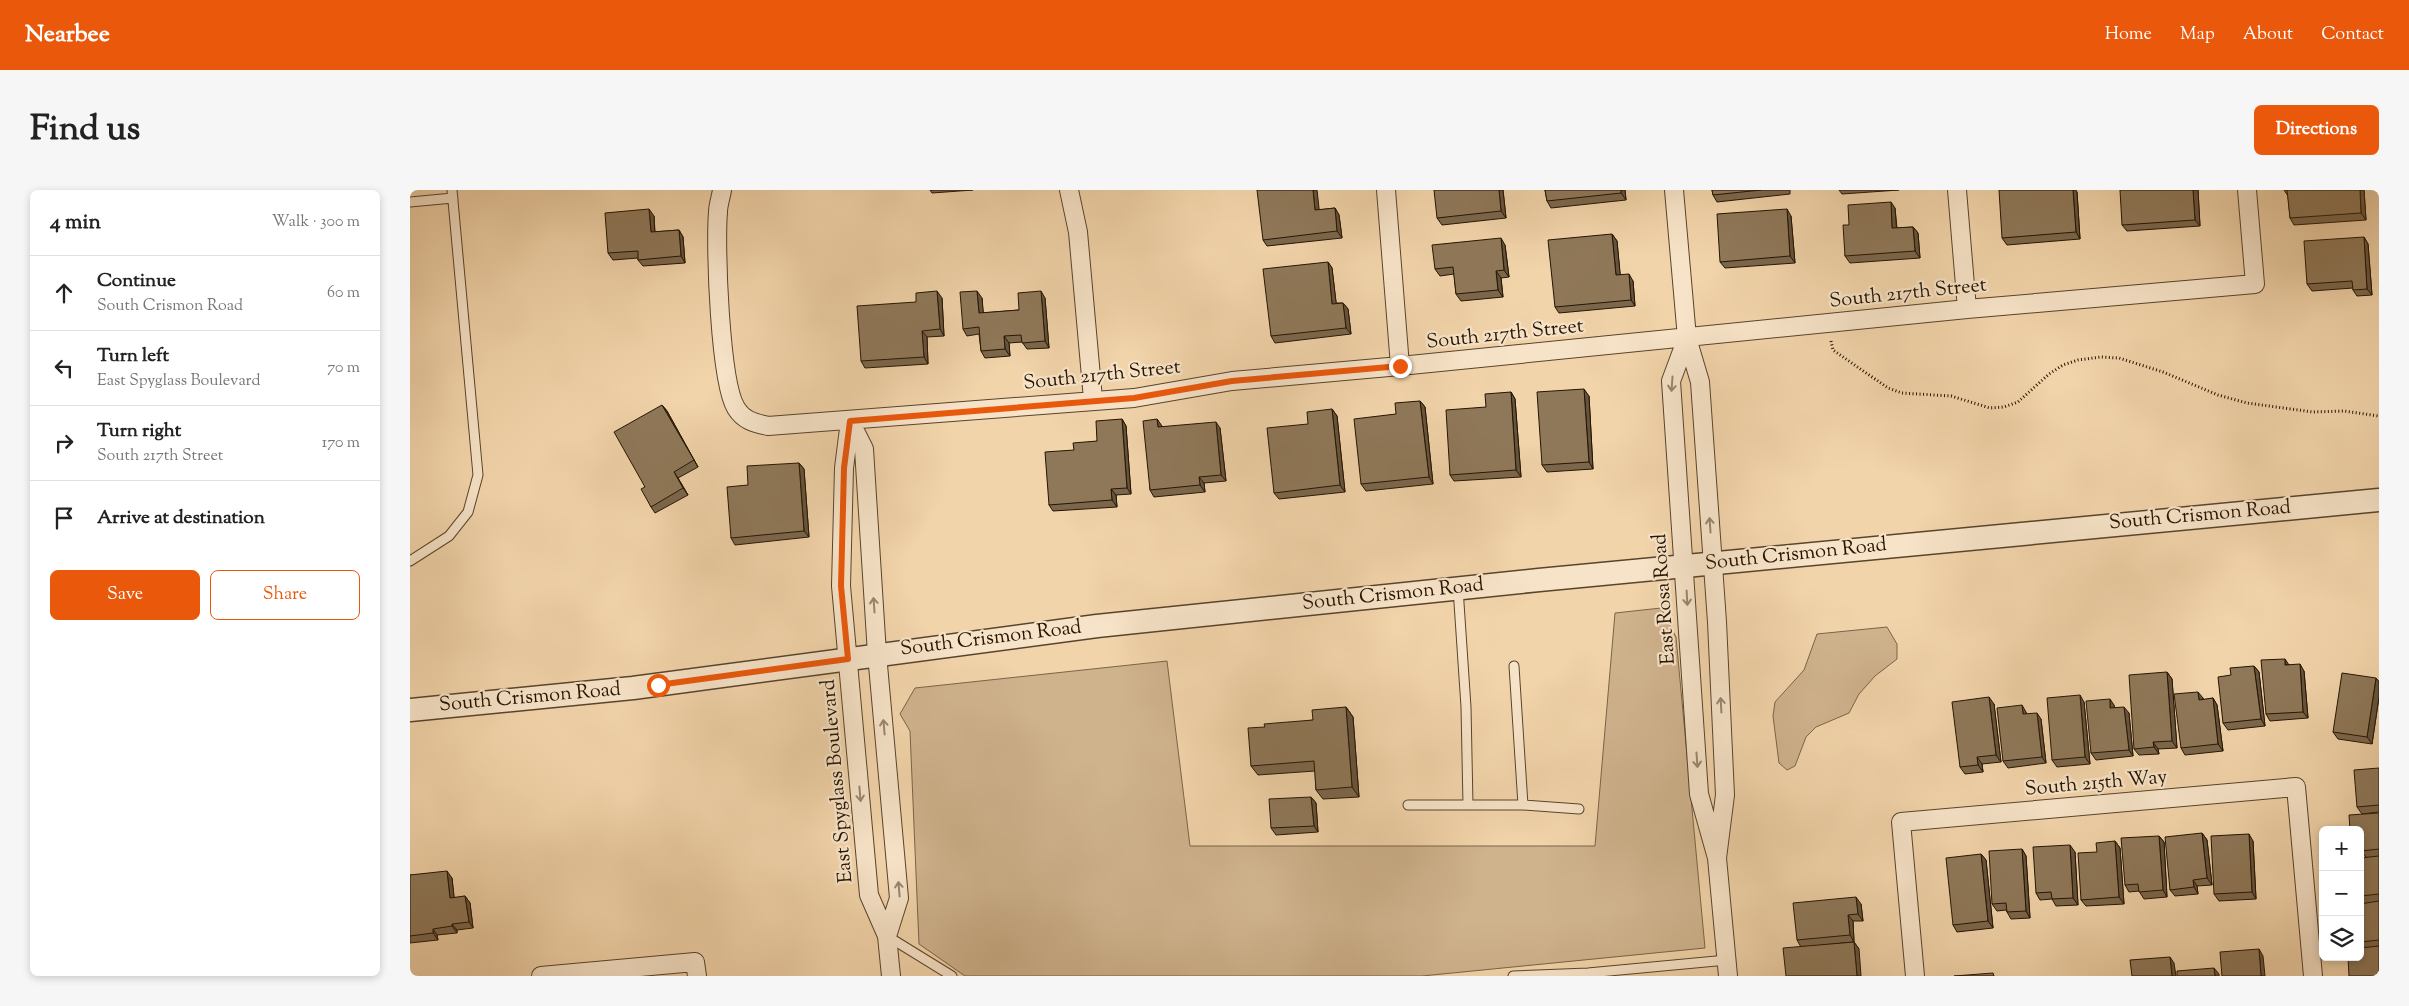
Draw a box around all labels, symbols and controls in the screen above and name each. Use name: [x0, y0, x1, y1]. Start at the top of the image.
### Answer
text: Nearbee: [25, 18, 110, 52]
text: Home: [2105, 22, 2152, 48]
text: Map: [2180, 22, 2215, 48]
text: About: [2243, 22, 2293, 48]
text: Contact: [2321, 22, 2384, 48]
text: Find us: [30, 105, 140, 156]
button: Directions: [2254, 105, 2379, 155]
text: 4 min: [50, 208, 101, 238]
text: Walk · 300 m: [272, 211, 360, 234]
text: Continue: [97, 268, 176, 295]
street label: South 217th Street: [1828, 271, 1988, 317]
icon: ahead: [50, 279, 78, 307]
text: 60 m: [327, 282, 360, 305]
text: South Crismon Road: [97, 295, 243, 318]
street label: South 217th Street: [1425, 312, 1585, 358]
text: Turn left: [97, 343, 169, 370]
street label: South 217th Street: [1022, 353, 1182, 399]
icon: left: [50, 354, 78, 382]
route end: [1389, 355, 1412, 378]
text: 70 m: [327, 357, 360, 380]
text: East Spyglass Boulevard: [97, 370, 261, 393]
one-way arrow: [1668, 375, 1677, 391]
text: Turn right: [97, 418, 181, 445]
icon: right: [50, 429, 78, 457]
text: 170 m: [322, 432, 360, 455]
text: South 217th Street: [97, 445, 223, 468]
street label: South Crismon Road: [2108, 494, 2292, 538]
icon: arrive: [50, 504, 78, 532]
text: Arrive at destination: [97, 505, 265, 532]
one-way arrow: [1705, 518, 1714, 534]
street label: South Crismon Road: [1704, 531, 1888, 579]
street label: East Rosa Road: [1646, 533, 1684, 665]
button: Save: [50, 570, 200, 620]
button: Share: [210, 570, 360, 620]
street label: South Crismon Road: [1301, 571, 1485, 619]
one-way arrow: [1682, 590, 1691, 606]
one-way arrow: [870, 598, 879, 614]
street label: South Crismon Road: [899, 613, 1083, 665]
route start: [647, 674, 670, 697]
street label: South Crismon Road: [438, 676, 622, 720]
street label: East Spyglass Boulevard: [815, 678, 861, 884]
one-way arrow: [1716, 697, 1725, 713]
one-way arrow: [879, 720, 889, 736]
one-way arrow: [1692, 752, 1701, 768]
street label: South 215th Way: [2024, 763, 2169, 805]
one-way arrow: [855, 786, 865, 802]
map controls: [2319, 826, 2364, 961]
button: +: [2319, 826, 2364, 871]
button: −: [2319, 871, 2364, 916]
one-way arrow: [894, 881, 903, 897]
button: layers: [2319, 916, 2364, 961]

